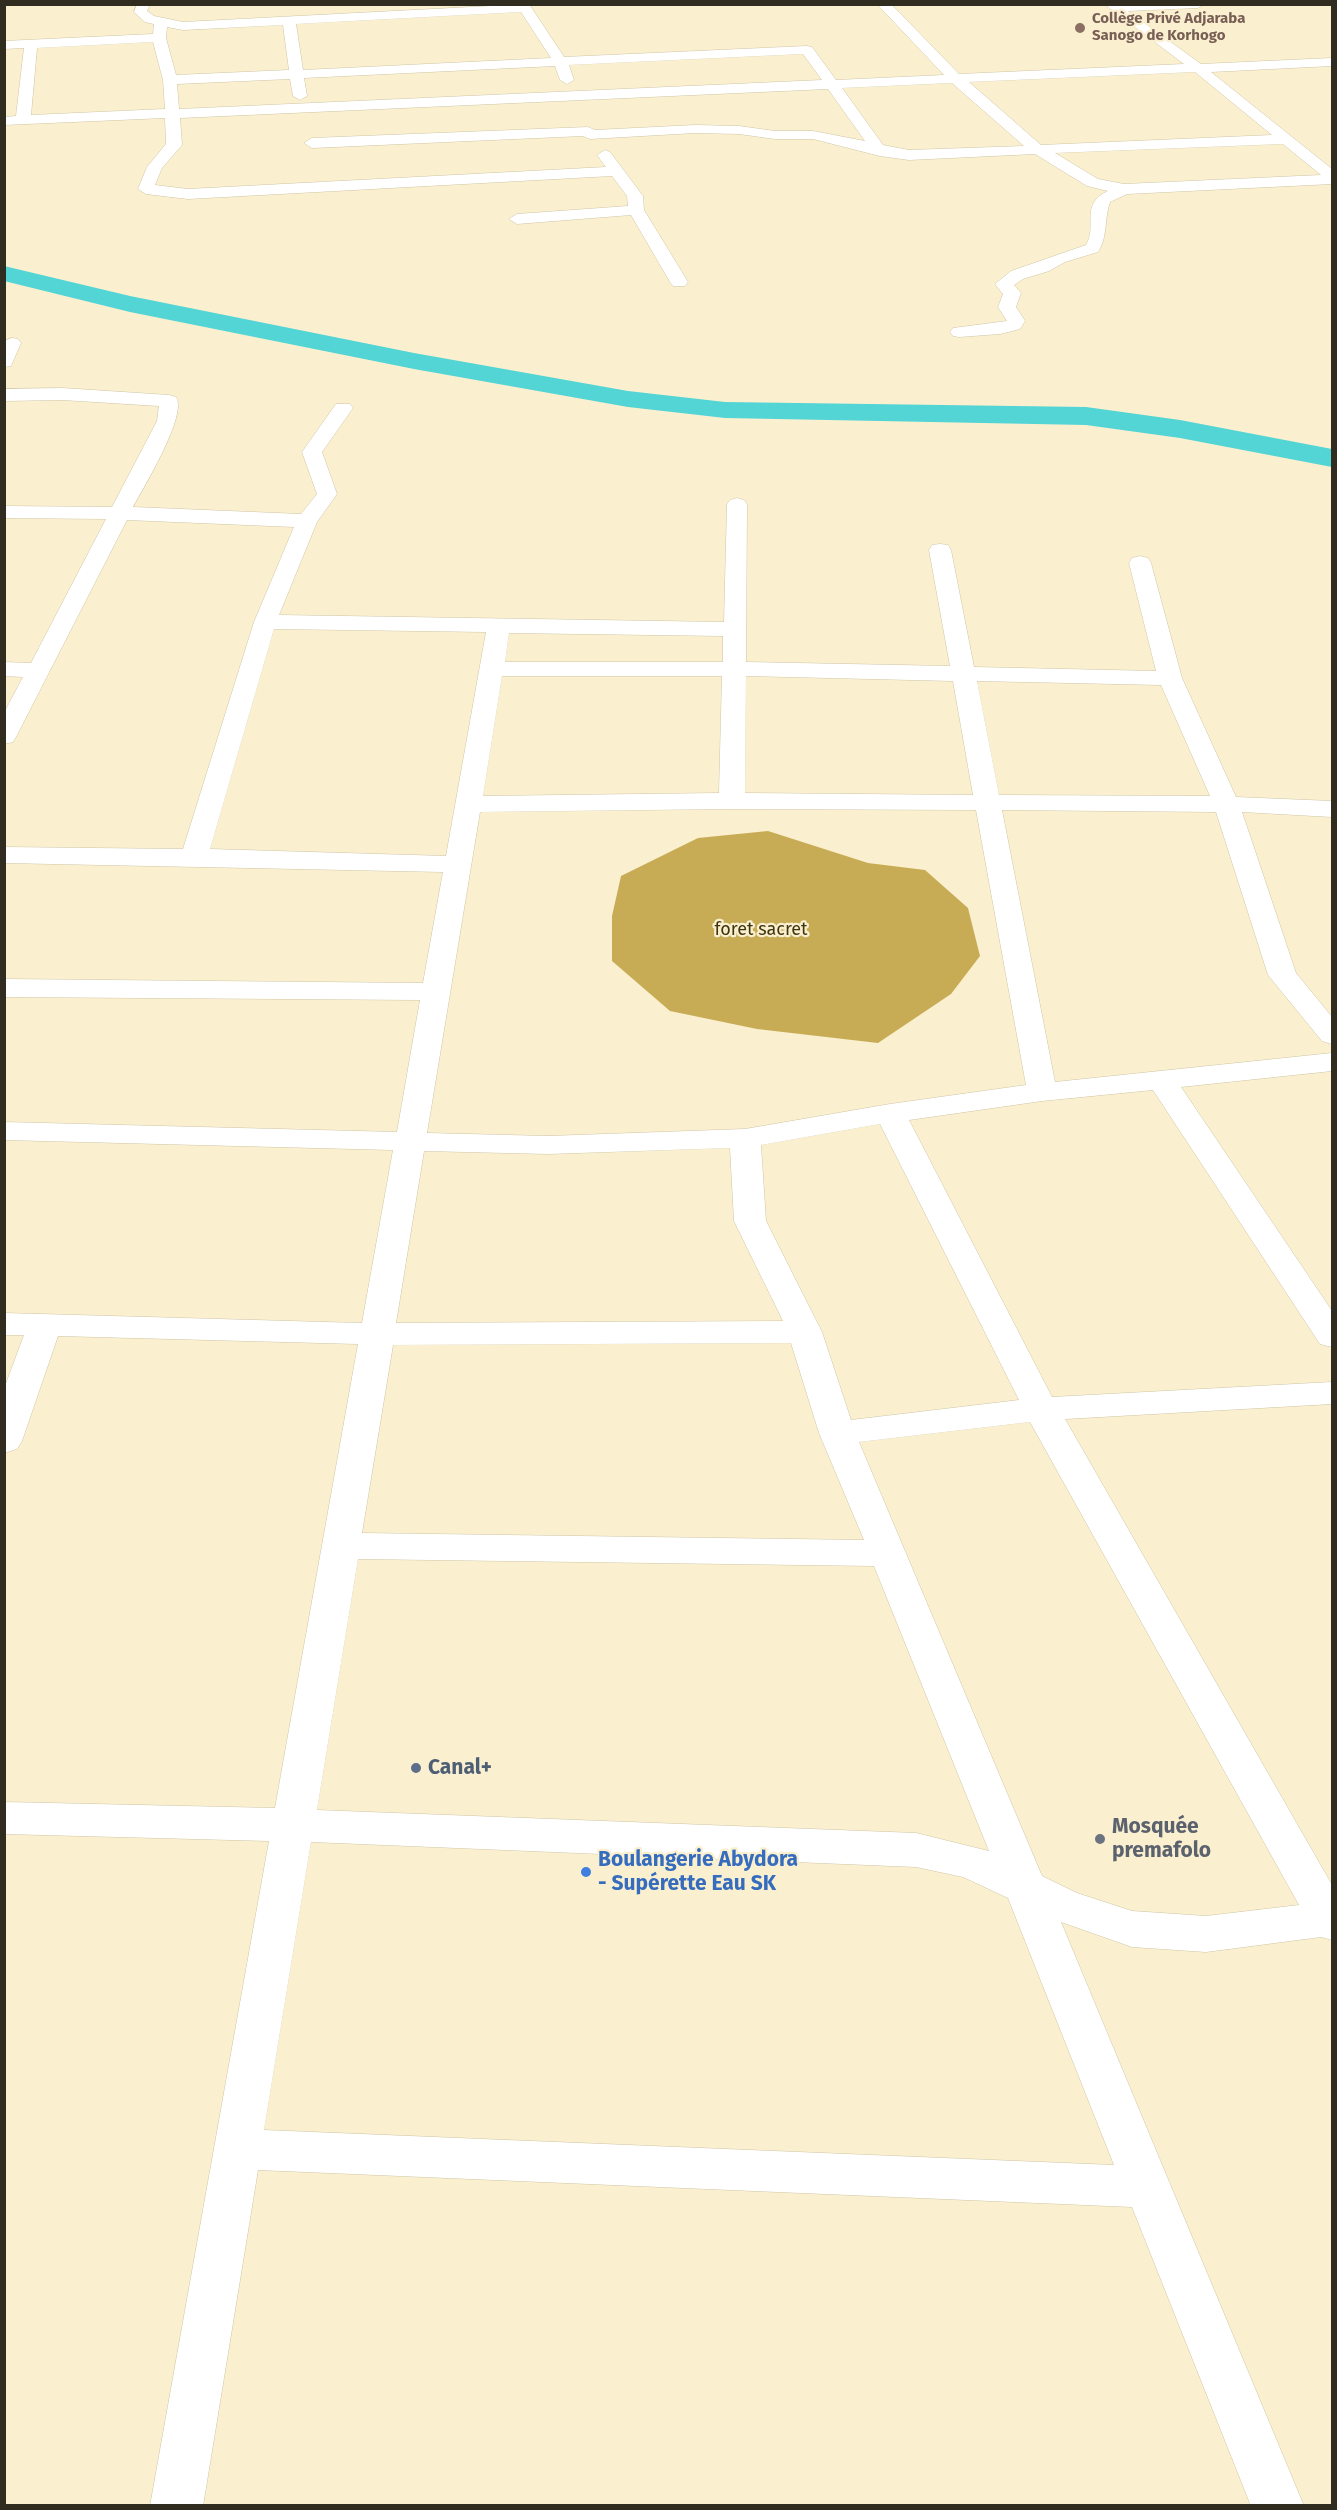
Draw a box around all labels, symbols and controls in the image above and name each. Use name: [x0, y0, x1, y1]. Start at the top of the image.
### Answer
place label: Collège Privé Adjaraba Sanogo de Korhogo: [1092, 10, 1245, 45]
marker: Collège Privé Adjaraba Sanogo de Korhogo: [1073, 21, 1087, 35]
park label: foret sacret: [714, 919, 808, 941]
place label: Canal+: [428, 1755, 492, 1781]
marker: Canal+: [409, 1761, 423, 1775]
place label: Mosquée premafolo: [1112, 1814, 1211, 1864]
marker: Mosquée premafolo: [1093, 1832, 1107, 1846]
place label: Boulangerie Abydora - Supérette Eau SK: [598, 1847, 798, 1897]
marker: Boulangerie Abydora - Supérette Eau SK: [579, 1865, 593, 1879]

